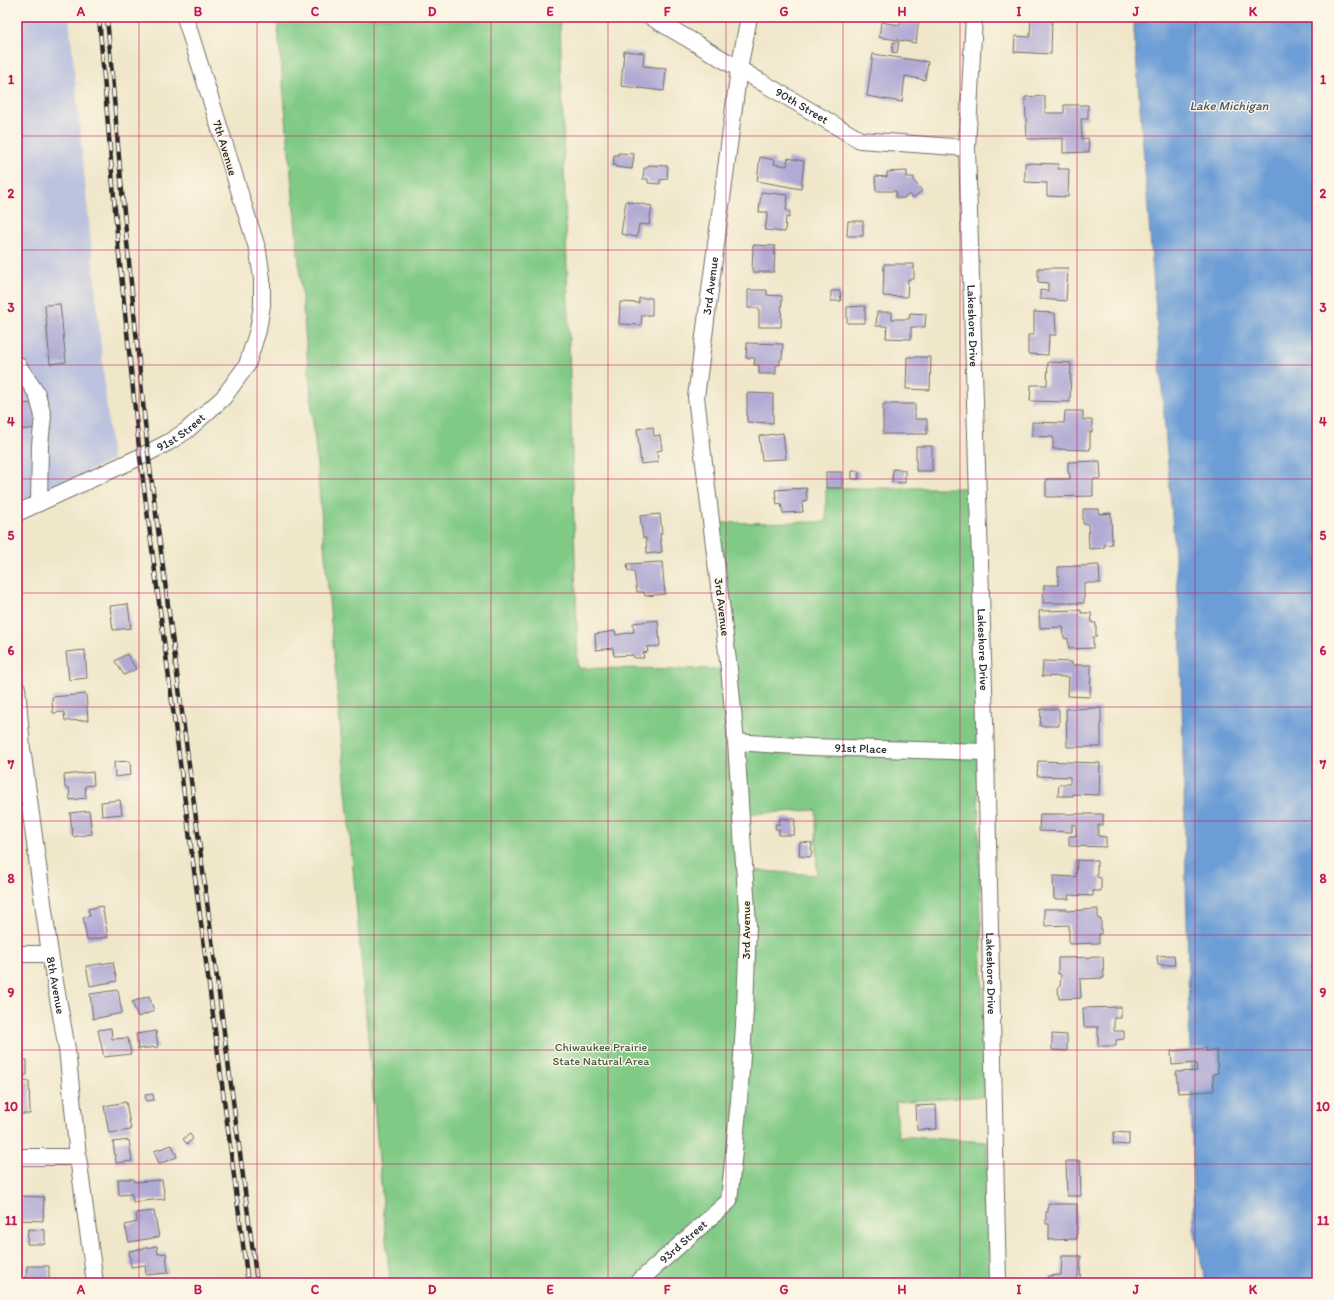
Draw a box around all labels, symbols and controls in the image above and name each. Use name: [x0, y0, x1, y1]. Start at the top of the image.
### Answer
text: A: [76, 4, 86, 19]
text: B: [194, 4, 203, 19]
text: C: [311, 4, 320, 19]
text: D: [428, 4, 437, 19]
text: E: [546, 4, 554, 19]
text: F: [664, 4, 671, 19]
text: G: [780, 4, 789, 19]
text: H: [898, 4, 907, 19]
text: I: [1017, 4, 1022, 19]
text: J: [1132, 4, 1140, 19]
text: K: [1249, 4, 1258, 19]
text: 1: [8, 72, 14, 87]
text: 1: [1320, 72, 1326, 87]
street label: 90th Street: [773, 85, 831, 127]
water label: Lake Michigan: [1189, 98, 1269, 113]
street label: 7th Avenue: [210, 119, 240, 178]
text: 2: [8, 186, 15, 201]
text: 2: [1320, 186, 1327, 201]
street label: 3rd Avenue: [700, 256, 721, 316]
street label: Lakeshore Drive: [964, 284, 981, 367]
text: 3: [7, 300, 15, 315]
text: 3: [1319, 300, 1327, 315]
street label: 91st Street: [154, 410, 208, 454]
text: 4: [7, 414, 15, 429]
text: 4: [1319, 414, 1327, 429]
text: 5: [8, 528, 15, 543]
text: 5: [1320, 528, 1327, 543]
street label: 3rd Avenue: [711, 577, 733, 637]
street label: Lakeshore Drive: [974, 608, 991, 691]
text: 6: [8, 643, 15, 658]
text: 6: [1320, 643, 1327, 658]
street label: 91st Place: [834, 741, 887, 756]
text: 7: [7, 757, 15, 772]
text: 7: [1319, 757, 1327, 772]
text: 8: [7, 871, 15, 886]
text: 8: [1319, 871, 1327, 886]
street label: 3rd Avenue: [739, 901, 753, 959]
street label: Lakeshore Drive: [983, 932, 999, 1015]
street label: 8th Avenue: [44, 956, 68, 1015]
text: 9: [8, 985, 15, 1000]
text: 9: [1320, 985, 1327, 1000]
park label: Chiwaukee Prairie State Natural Area: [552, 1040, 650, 1068]
text: 10: [4, 1099, 18, 1114]
text: 10: [1316, 1099, 1330, 1114]
text: 11: [5, 1213, 17, 1228]
text: 11: [1317, 1213, 1329, 1228]
street label: 93rd Street: [657, 1217, 710, 1266]
text: A: [76, 1282, 86, 1297]
text: B: [194, 1282, 203, 1297]
text: C: [311, 1282, 320, 1297]
text: D: [428, 1282, 437, 1297]
text: E: [546, 1282, 554, 1297]
text: F: [664, 1282, 671, 1297]
text: G: [780, 1282, 789, 1297]
text: H: [898, 1282, 907, 1297]
text: I: [1017, 1282, 1022, 1297]
text: J: [1132, 1282, 1140, 1297]
text: K: [1249, 1282, 1258, 1297]

